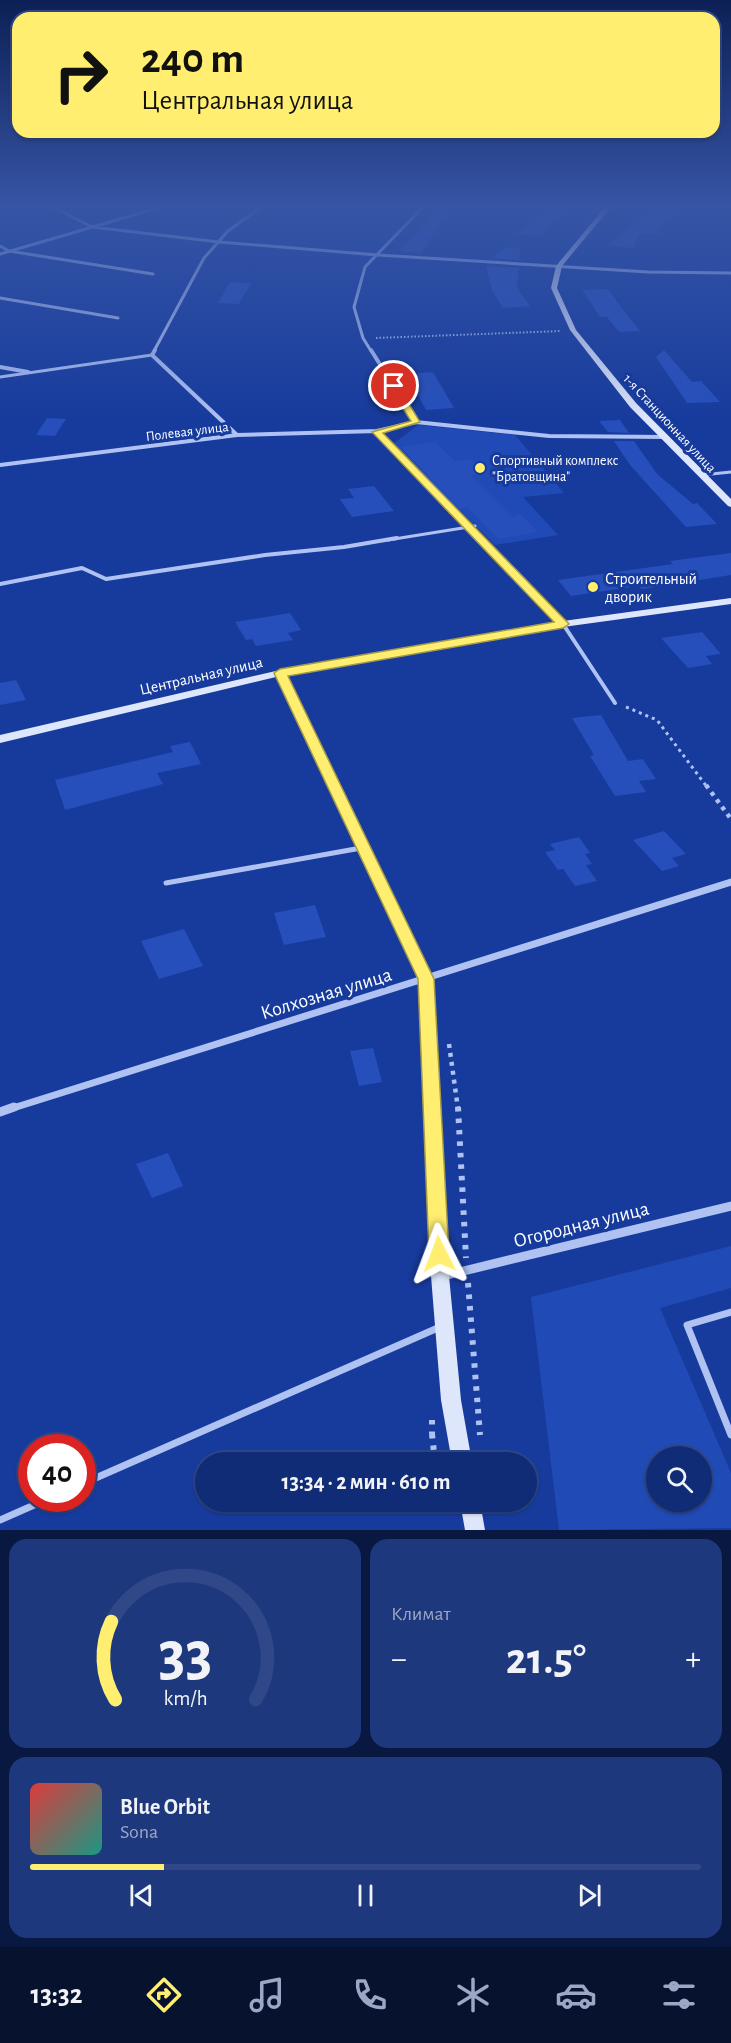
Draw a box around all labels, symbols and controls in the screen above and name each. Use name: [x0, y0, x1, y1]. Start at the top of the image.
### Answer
icon: right: [42, 36, 120, 114]
text: 240 m: [141, 38, 244, 80]
text: Центральная улица: [141, 87, 353, 114]
pin: [368, 360, 419, 411]
icon: arrive: [377, 369, 410, 402]
street label: 1-я Станционная улица: [620, 372, 719, 476]
street label: Полевая улица: [145, 420, 230, 444]
place label: Спортивный комплекс "Братовщина": [492, 454, 619, 484]
marker: Спортивный комплекс "Братовщина": [473, 461, 487, 475]
place label: Строительный дворик: [605, 571, 697, 605]
marker: Строительный дворик: [586, 580, 600, 594]
street label: Центральная улица: [138, 654, 265, 699]
street label: Колхозная улица: [258, 965, 394, 1023]
street label: Огородная улица: [511, 1198, 651, 1251]
position arrow: [407, 1222, 471, 1286]
speed limit sign: 40: [18, 1434, 96, 1512]
map controls: [646, 1446, 712, 1512]
button: search: [646, 1446, 712, 1512]
text: 13:34 · 2 мин · 610 m: [282, 1471, 450, 1493]
text: Климат: [391, 1604, 451, 1624]
text: 33: [158, 1624, 212, 1686]
text: 21.5°: [506, 1637, 586, 1682]
text: −: [391, 1643, 407, 1676]
text: +: [685, 1643, 701, 1676]
text: km/h: [163, 1689, 207, 1710]
text: Blue Orbit: [120, 1796, 210, 1818]
text: Sona: [120, 1822, 158, 1842]
icon: previous: [125, 1879, 158, 1912]
icon: pause: [349, 1879, 382, 1912]
icon: next: [573, 1879, 606, 1912]
icon: directions: [143, 1974, 185, 2016]
icon: music: [246, 1974, 288, 2016]
icon: phone: [349, 1974, 391, 2016]
icon: climate: [452, 1974, 494, 2016]
icon: car: [555, 1974, 597, 2016]
icon: filters: [658, 1974, 700, 2016]
text: 13:32: [31, 1981, 82, 2008]

